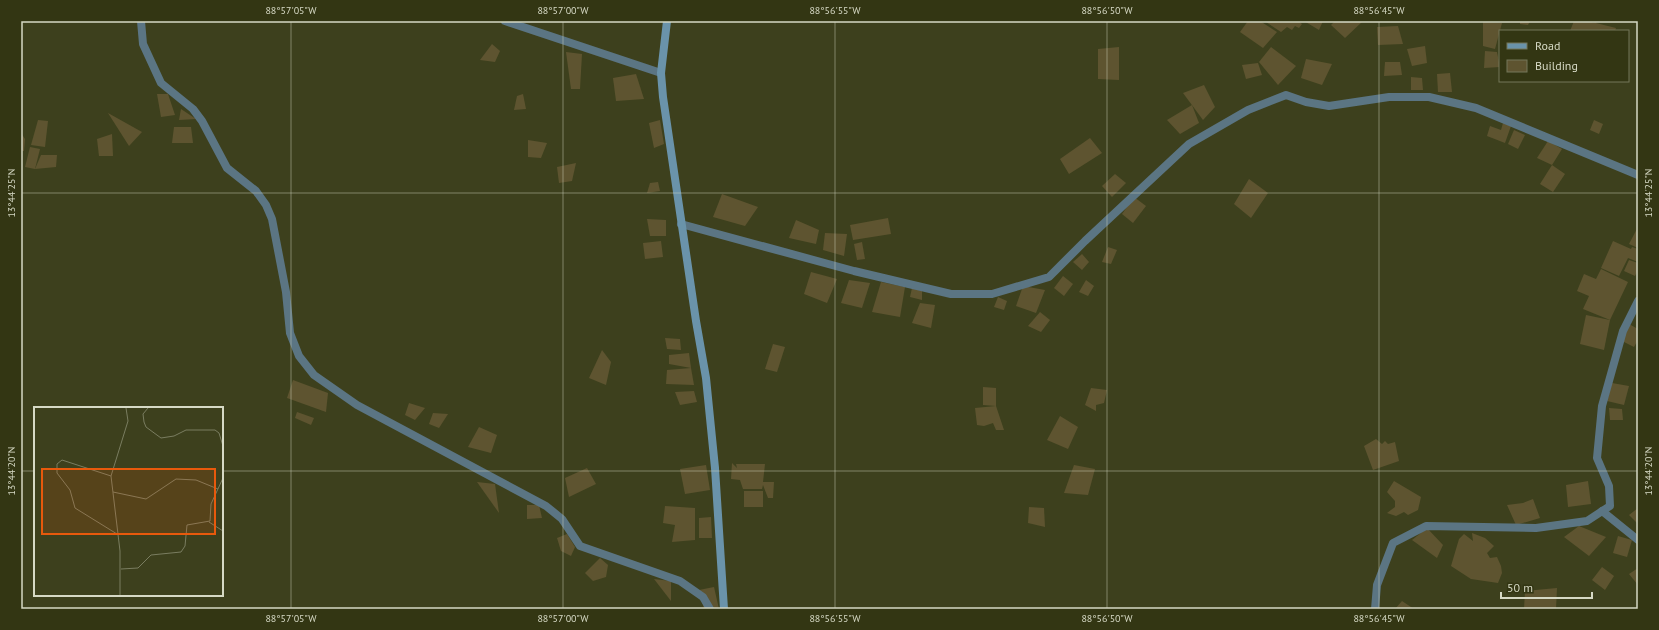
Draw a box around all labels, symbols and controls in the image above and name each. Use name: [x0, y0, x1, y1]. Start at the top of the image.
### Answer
text: 88°57'05"W: [265, 4, 317, 17]
text: 88°57'00"W: [537, 4, 589, 17]
text: 88°56'55"W: [809, 4, 861, 17]
text: 88°56'50"W: [1081, 4, 1133, 17]
text: 88°56'45"W: [1353, 4, 1405, 17]
legend: [1499, 30, 1629, 82]
text: Road: [1535, 38, 1560, 53]
text: Building: [1535, 58, 1578, 73]
text: 13°44'25"N: [5, 168, 18, 218]
text: 13°44'25"N: [1642, 168, 1655, 218]
inset map: [34, 407, 223, 596]
text: 13°44'20"N: [5, 446, 18, 496]
text: 13°44'20"N: [1642, 446, 1655, 496]
scale bar: [1501, 574, 1592, 600]
text: 50 m: [1507, 580, 1533, 595]
text: 88°57'05"W: [265, 612, 317, 625]
text: 88°57'00"W: [537, 612, 589, 625]
text: 88°56'55"W: [809, 612, 861, 625]
text: 88°56'50"W: [1081, 612, 1133, 625]
text: 88°56'45"W: [1353, 612, 1405, 625]

